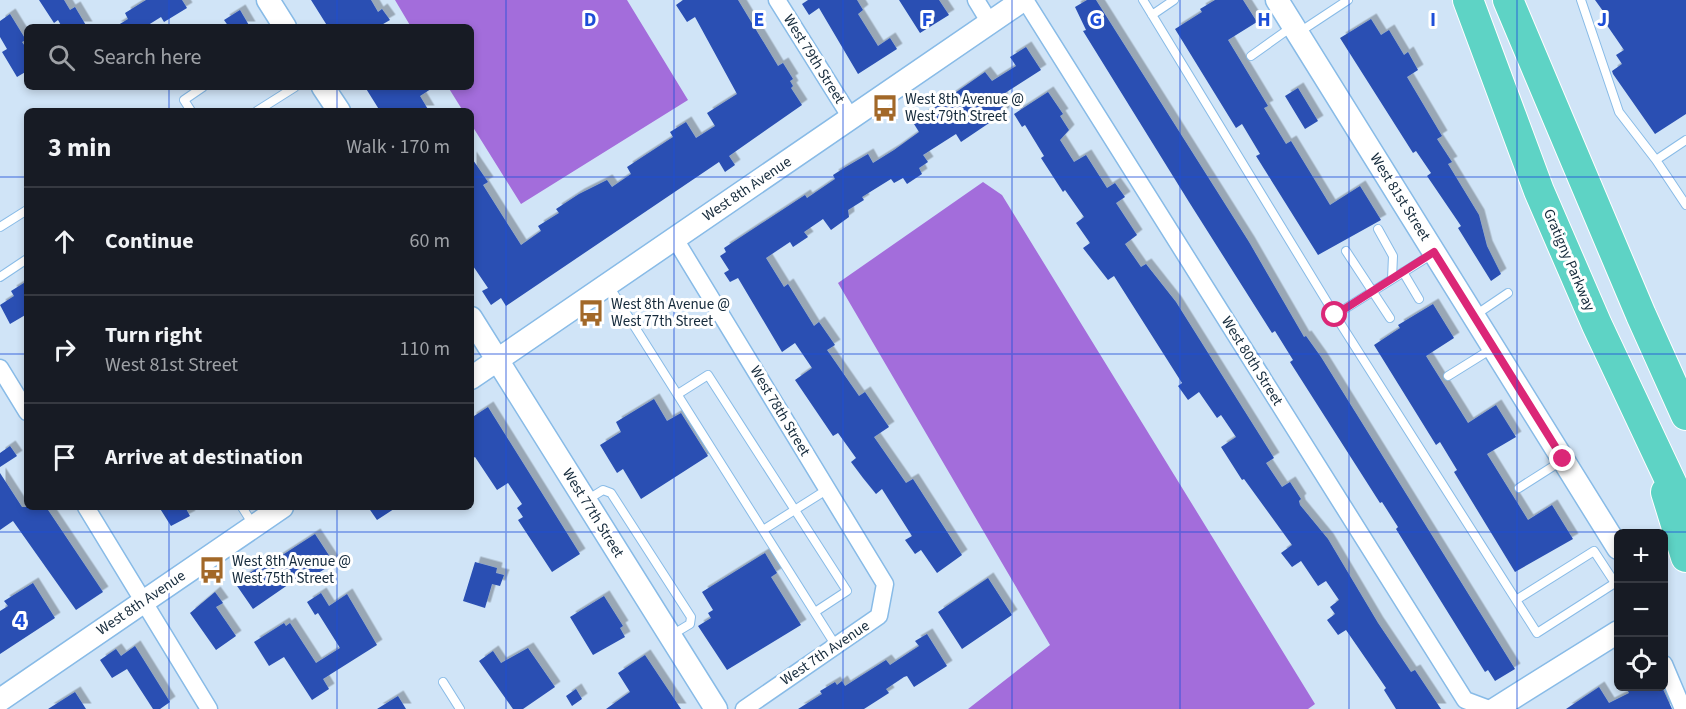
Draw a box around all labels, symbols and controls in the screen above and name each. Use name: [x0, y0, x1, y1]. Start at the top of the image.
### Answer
text: D: [584, 6, 596, 34]
text: E: [754, 6, 764, 34]
text: F: [922, 6, 932, 34]
text: G: [1090, 6, 1102, 34]
text: H: [1257, 6, 1271, 34]
text: I: [1430, 6, 1436, 34]
text: J: [1597, 6, 1607, 34]
street label: West 79th Street: [778, 10, 850, 108]
search box: [24, 24, 474, 90]
icon: search: [45, 41, 78, 74]
text: Search here: [93, 41, 201, 73]
place label: West 8th Avenue @ West 79th Street: [905, 89, 1024, 127]
bus stop icon: West 8th Avenue @ West 79th Street: [870, 93, 900, 123]
text: 3 min: [48, 129, 111, 166]
text: Walk · 170 m: [346, 133, 450, 161]
street label: West 81st Street: [1365, 149, 1435, 245]
street label: West 8th Avenue: [698, 151, 796, 227]
street label: Gratigny Parkway: [1538, 206, 1600, 314]
icon: ahead: [48, 225, 81, 258]
text: Continue: [105, 225, 194, 257]
text: 60 m: [410, 227, 450, 255]
place label: West 8th Avenue @ West 77th Street: [611, 294, 730, 332]
bus stop icon: West 8th Avenue @ West 77th Street: [576, 298, 606, 328]
route start: [1321, 301, 1347, 327]
street label: West 80th Street: [1216, 312, 1288, 410]
text: Turn right: [105, 319, 202, 351]
icon: right: [48, 333, 81, 366]
text: 110 m: [400, 335, 450, 363]
text: West 81st Street: [105, 351, 238, 379]
street label: West 78th Street: [745, 362, 815, 460]
icon: arrive: [48, 441, 81, 474]
text: Arrive at destination: [105, 441, 303, 473]
route end: [1549, 445, 1575, 471]
street label: West 77th Street: [557, 464, 629, 562]
map controls: [1614, 529, 1668, 691]
button: +: [1614, 529, 1668, 583]
place label: West 8th Avenue @ West 75th Street: [232, 551, 351, 589]
bus stop icon: West 8th Avenue @ West 75th Street: [197, 555, 227, 585]
street label: West 8th Avenue: [92, 565, 190, 641]
button: −: [1614, 583, 1668, 637]
text: 4: [15, 607, 26, 635]
street label: West 7th Avenue: [776, 615, 874, 691]
button: locate: [1614, 637, 1668, 691]

